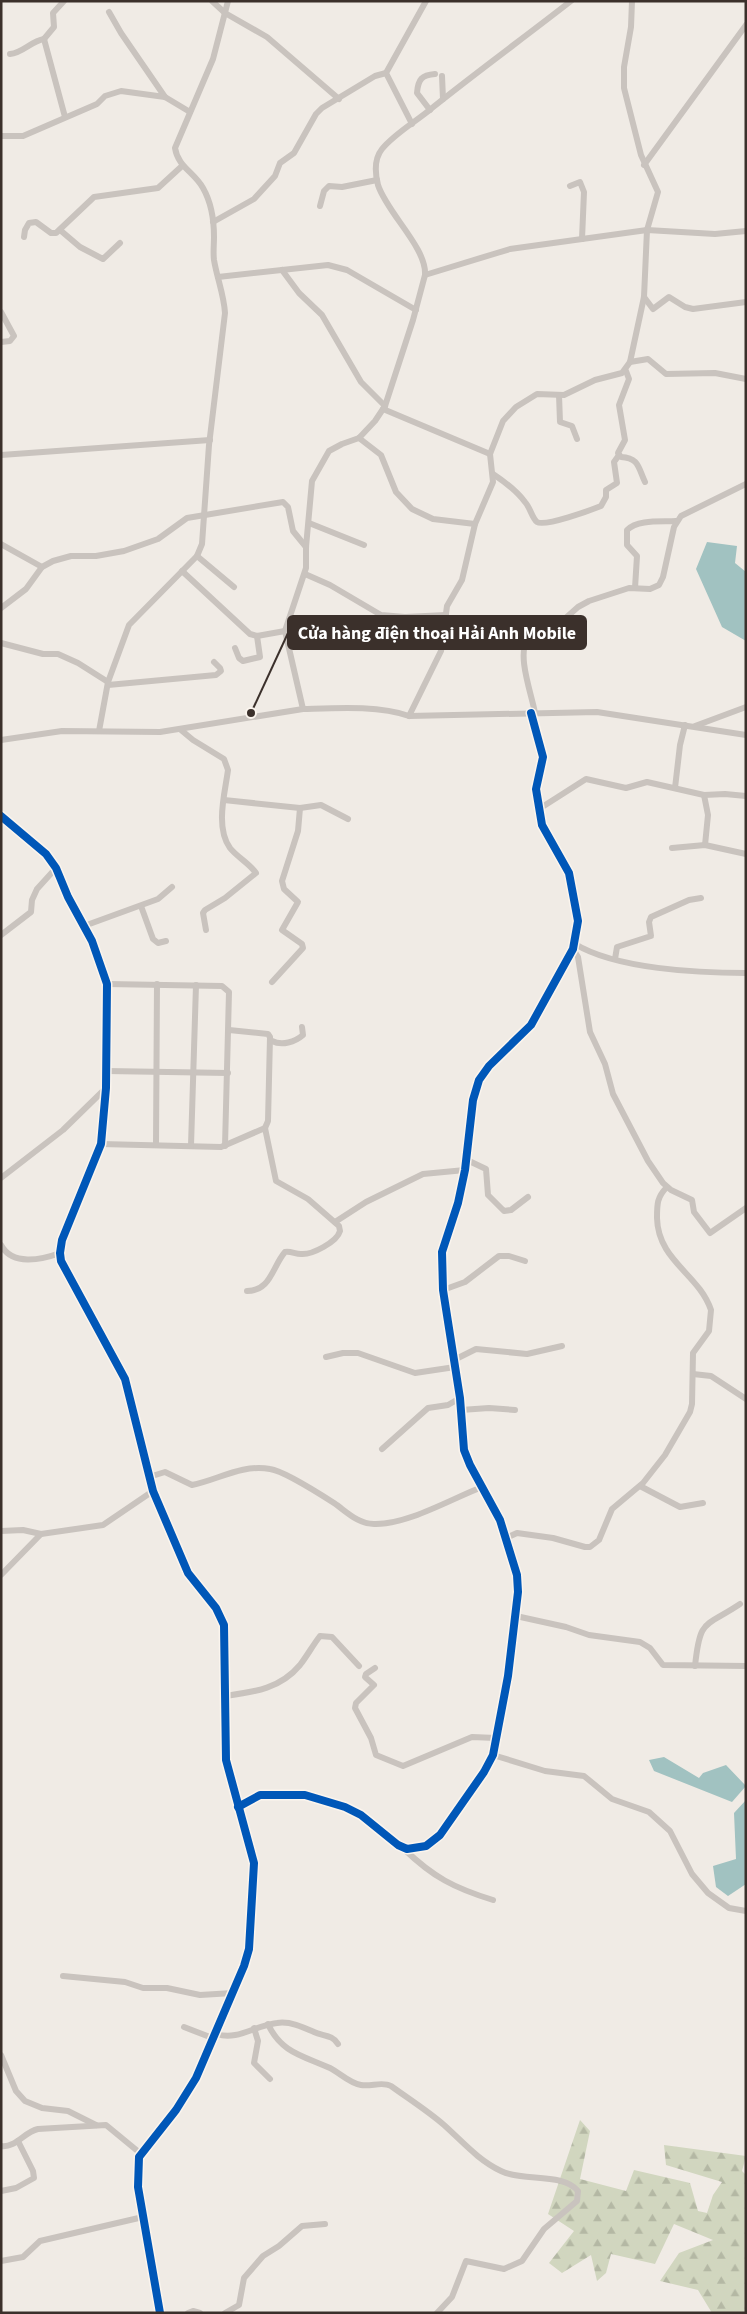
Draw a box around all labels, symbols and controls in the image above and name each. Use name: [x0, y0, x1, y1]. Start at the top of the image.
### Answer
callout: Cửa hàng điện thoại Hải Anh Mobile: [288, 616, 586, 649]
text: Cửa hàng điện thoại Hải Anh Mobile: [298, 621, 576, 646]

